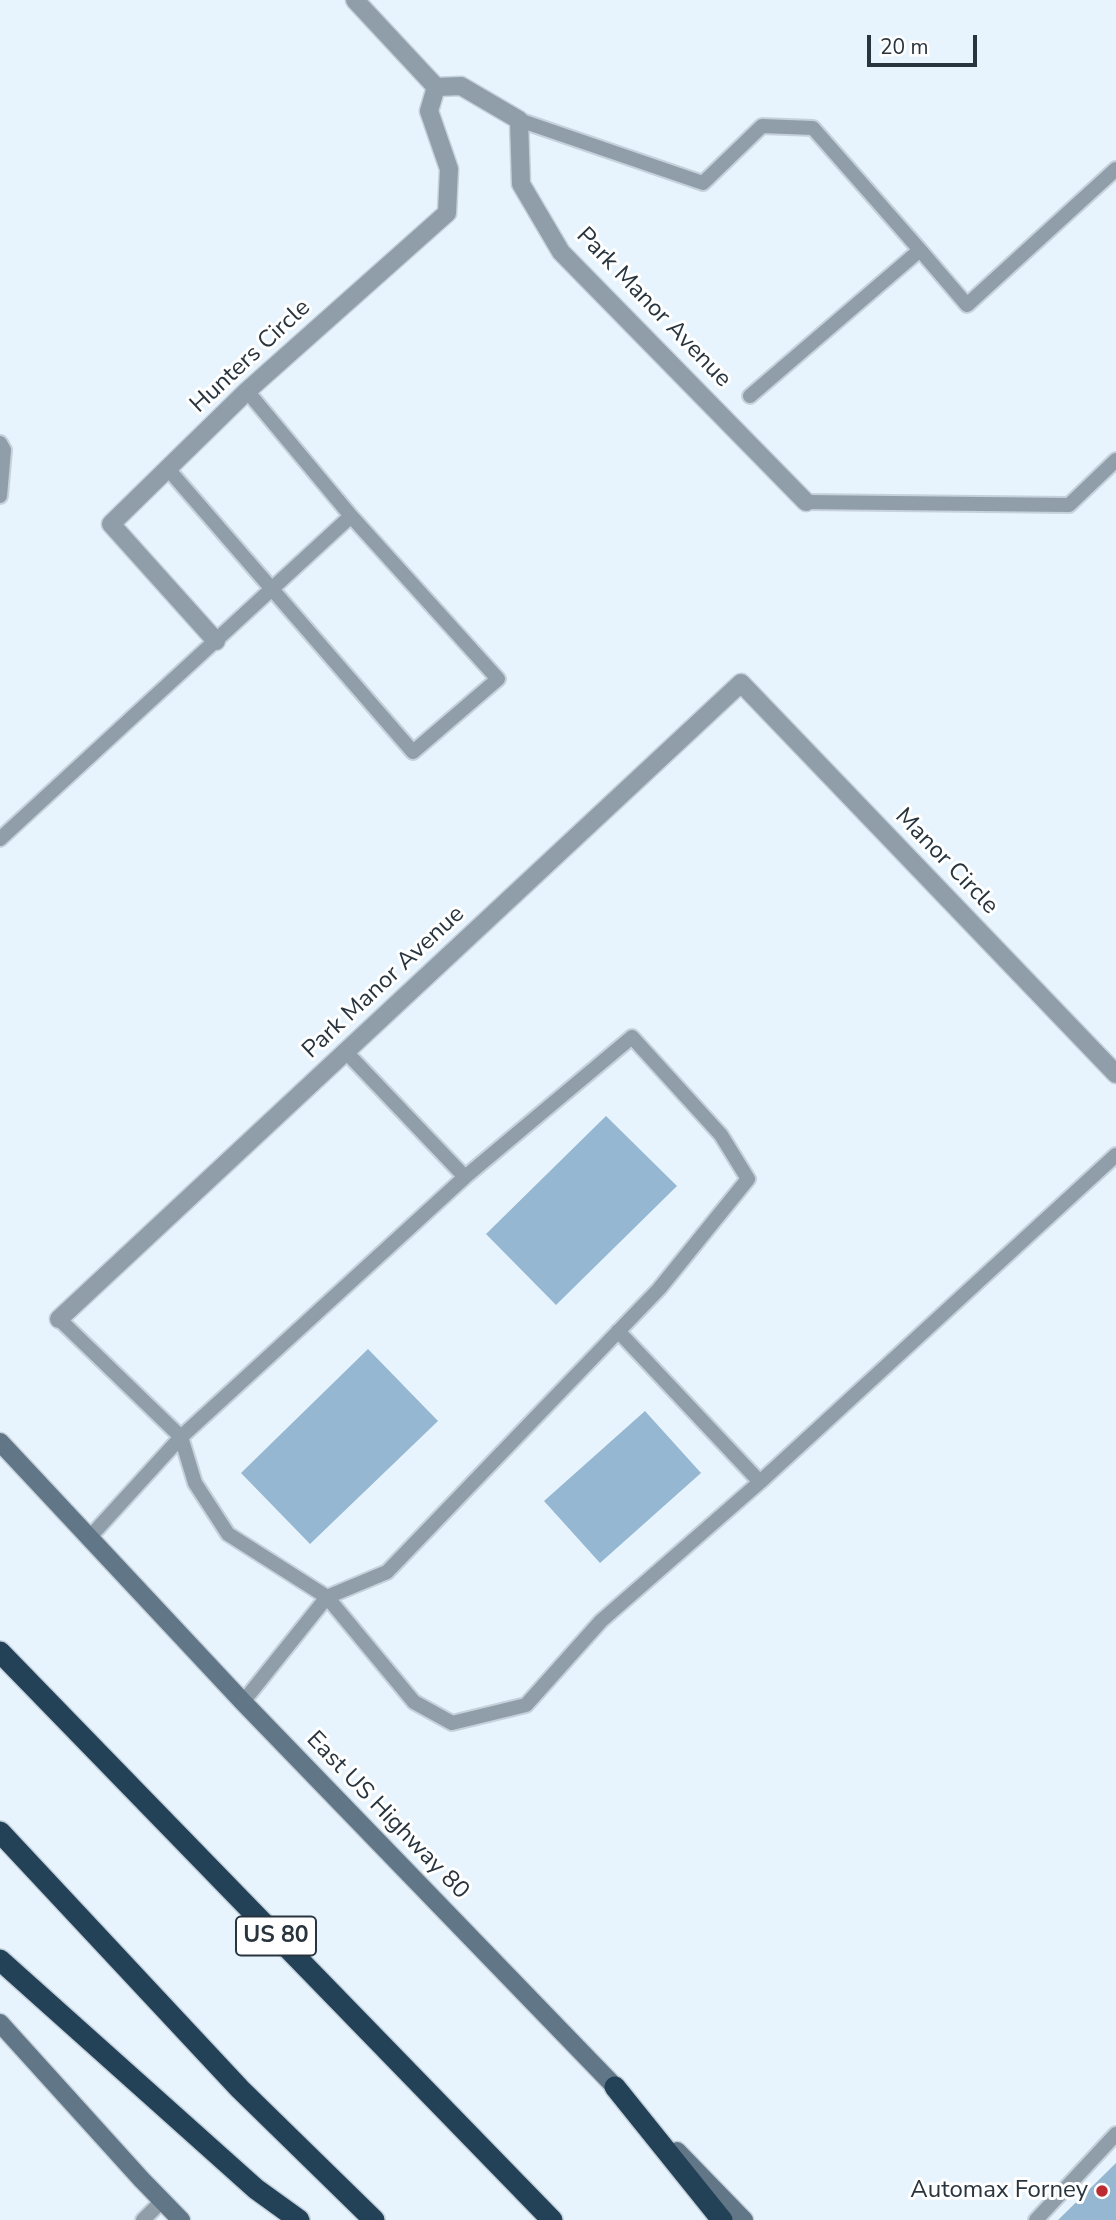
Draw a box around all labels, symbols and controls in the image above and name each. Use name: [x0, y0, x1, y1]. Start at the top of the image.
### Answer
scale bar: [871, 21, 981, 65]
text: 20 m: [880, 33, 929, 61]
street label: Park Manor Avenue: [569, 222, 737, 394]
street label: Hunters Circle: [185, 294, 317, 420]
street label: Manor Circle: [888, 803, 1004, 921]
street label: Park Manor Avenue: [297, 901, 471, 1065]
street label: East US Highway 80: [299, 1726, 475, 1906]
road number: US 80: [236, 1916, 316, 1955]
place label: Automax Forney: [910, 2177, 1088, 2205]
marker: Automax Forney: [1094, 2183, 1110, 2199]

